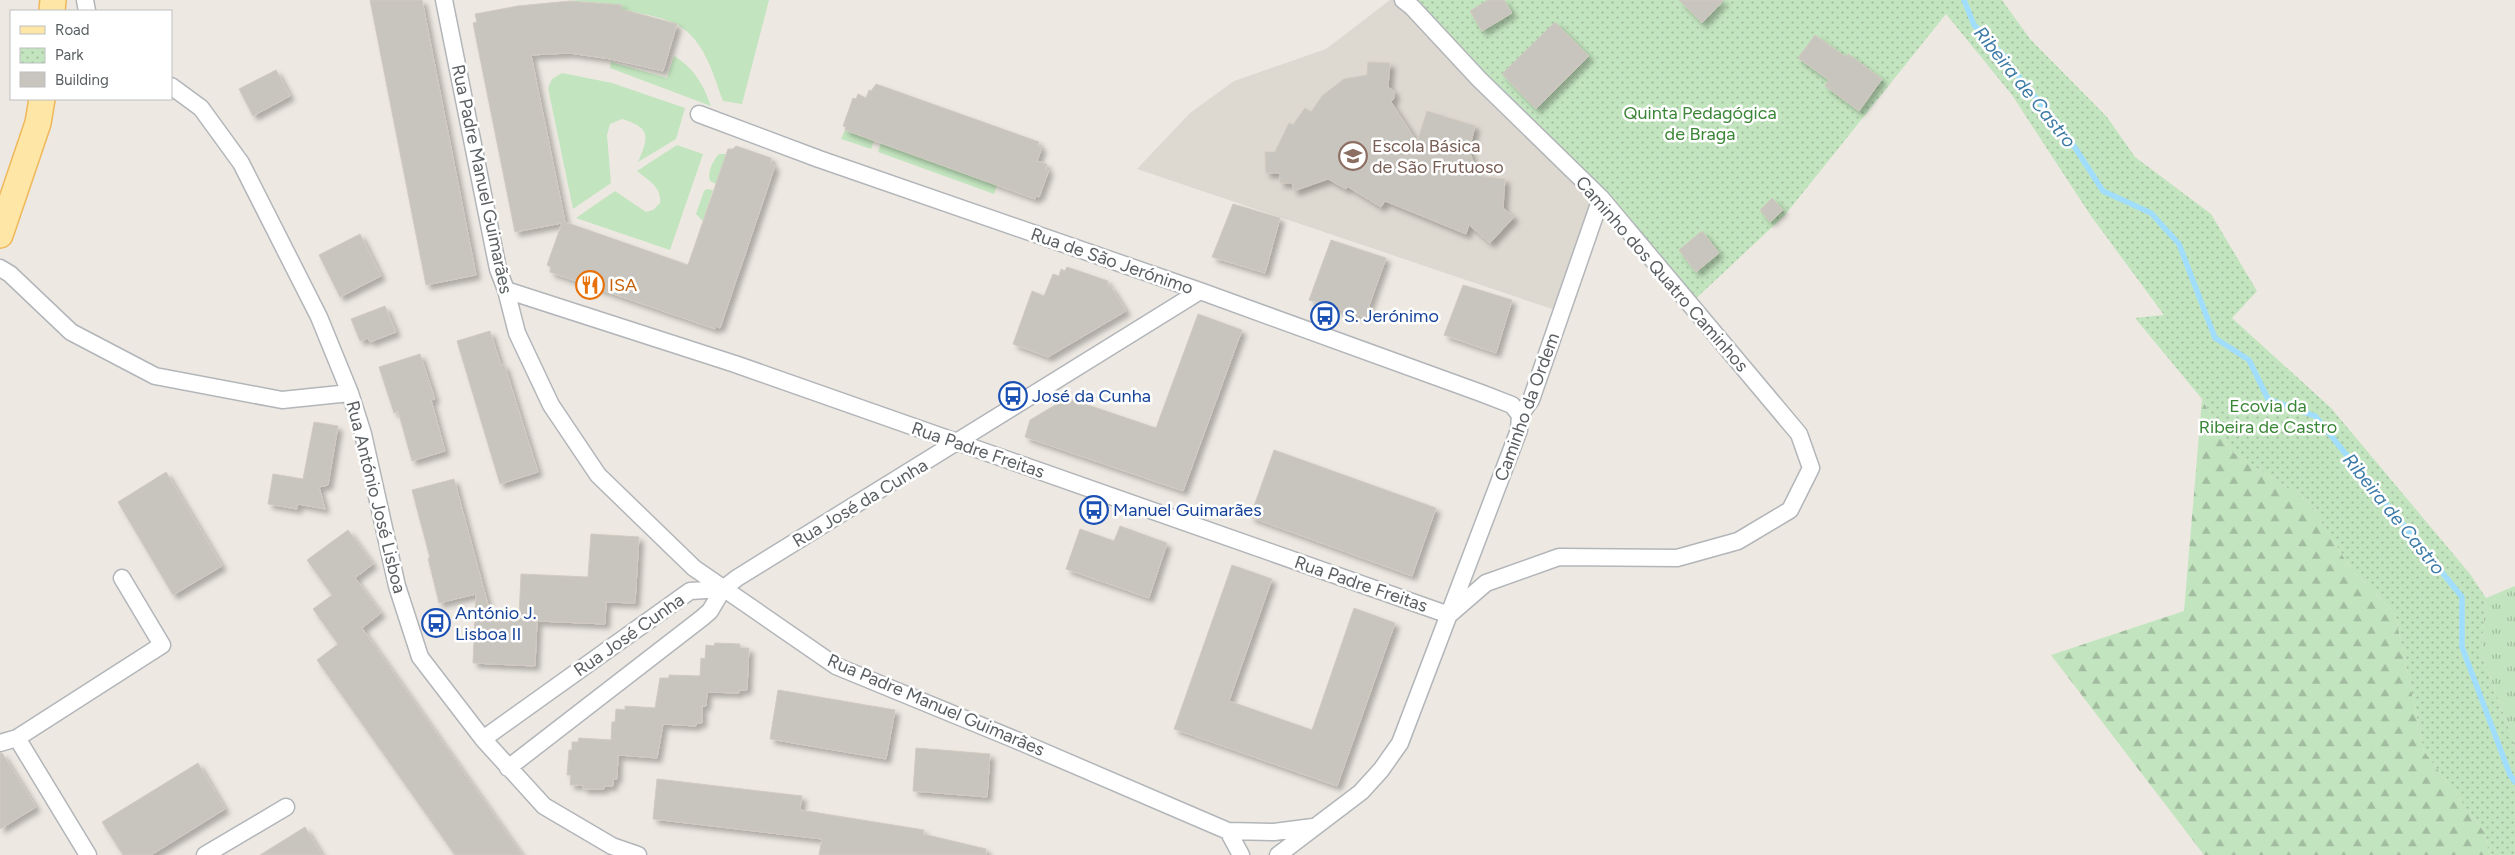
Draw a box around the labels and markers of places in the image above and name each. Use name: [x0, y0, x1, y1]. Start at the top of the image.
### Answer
place label: Escola Básica de São Frutuoso: [1372, 135, 1504, 178]
school or university icon: Escola Básica de São Frutuoso: [1338, 141, 1368, 171]
restaurant icon: ISA: [575, 270, 605, 300]
place label: ISA: [609, 274, 637, 296]
bus stop icon: S. Jerónimo: [1310, 301, 1340, 331]
place label: S. Jerónimo: [1344, 305, 1439, 327]
bus stop icon: José da Cunha: [998, 381, 1028, 411]
place label: José da Cunha: [1032, 385, 1151, 407]
bus stop icon: Manuel Guimarães: [1079, 495, 1109, 525]
place label: Manuel Guimarães: [1113, 499, 1262, 521]
place label: António J. Lisboa II: [455, 602, 537, 645]
bus stop icon: António J. Lisboa II: [421, 608, 451, 638]

